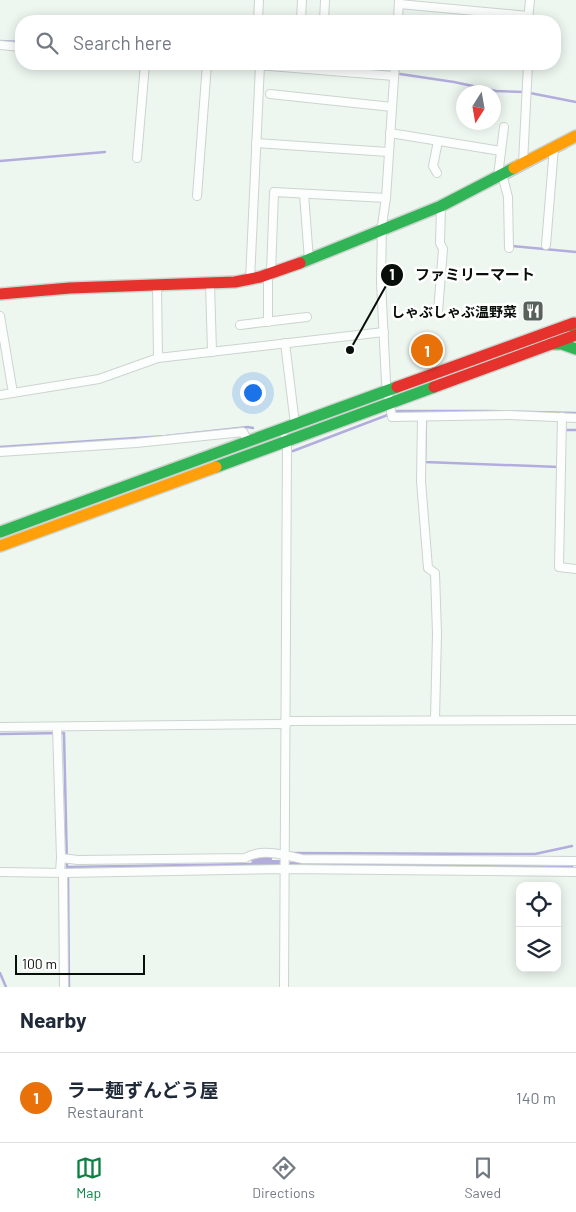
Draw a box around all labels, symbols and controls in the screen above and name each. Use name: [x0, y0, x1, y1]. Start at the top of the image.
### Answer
search box: [15, 15, 561, 70]
icon: search: [33, 29, 61, 57]
text: Search here: [73, 31, 172, 54]
north arrow: [456, 85, 501, 130]
callout: ファミリーマート: [380, 260, 545, 290]
text: 1: [389, 265, 395, 283]
text: ファミリーマート: [415, 265, 535, 283]
restaurant icon: しゃぶしゃぶ温野菜: [521, 299, 545, 323]
place label: しゃぶしゃぶ温野菜: [391, 303, 517, 320]
pin: 1: [411, 331, 443, 369]
your location: [240, 380, 266, 406]
map controls: [516, 882, 561, 972]
button: locate: [516, 882, 561, 927]
button: layers: [516, 927, 561, 972]
scale bar: [15, 952, 145, 975]
text: 100 m: [22, 955, 57, 972]
text: Nearby: [20, 1007, 86, 1032]
text: ラー麺ずんどう屋: [67, 1078, 218, 1101]
text: 1: [33, 1088, 39, 1107]
text: 140 m: [516, 1088, 556, 1107]
text: Restaurant: [67, 1102, 144, 1121]
tab: Map: [75, 1154, 103, 1201]
tab: Directions: [252, 1154, 315, 1201]
tab: Saved: [464, 1154, 501, 1201]

